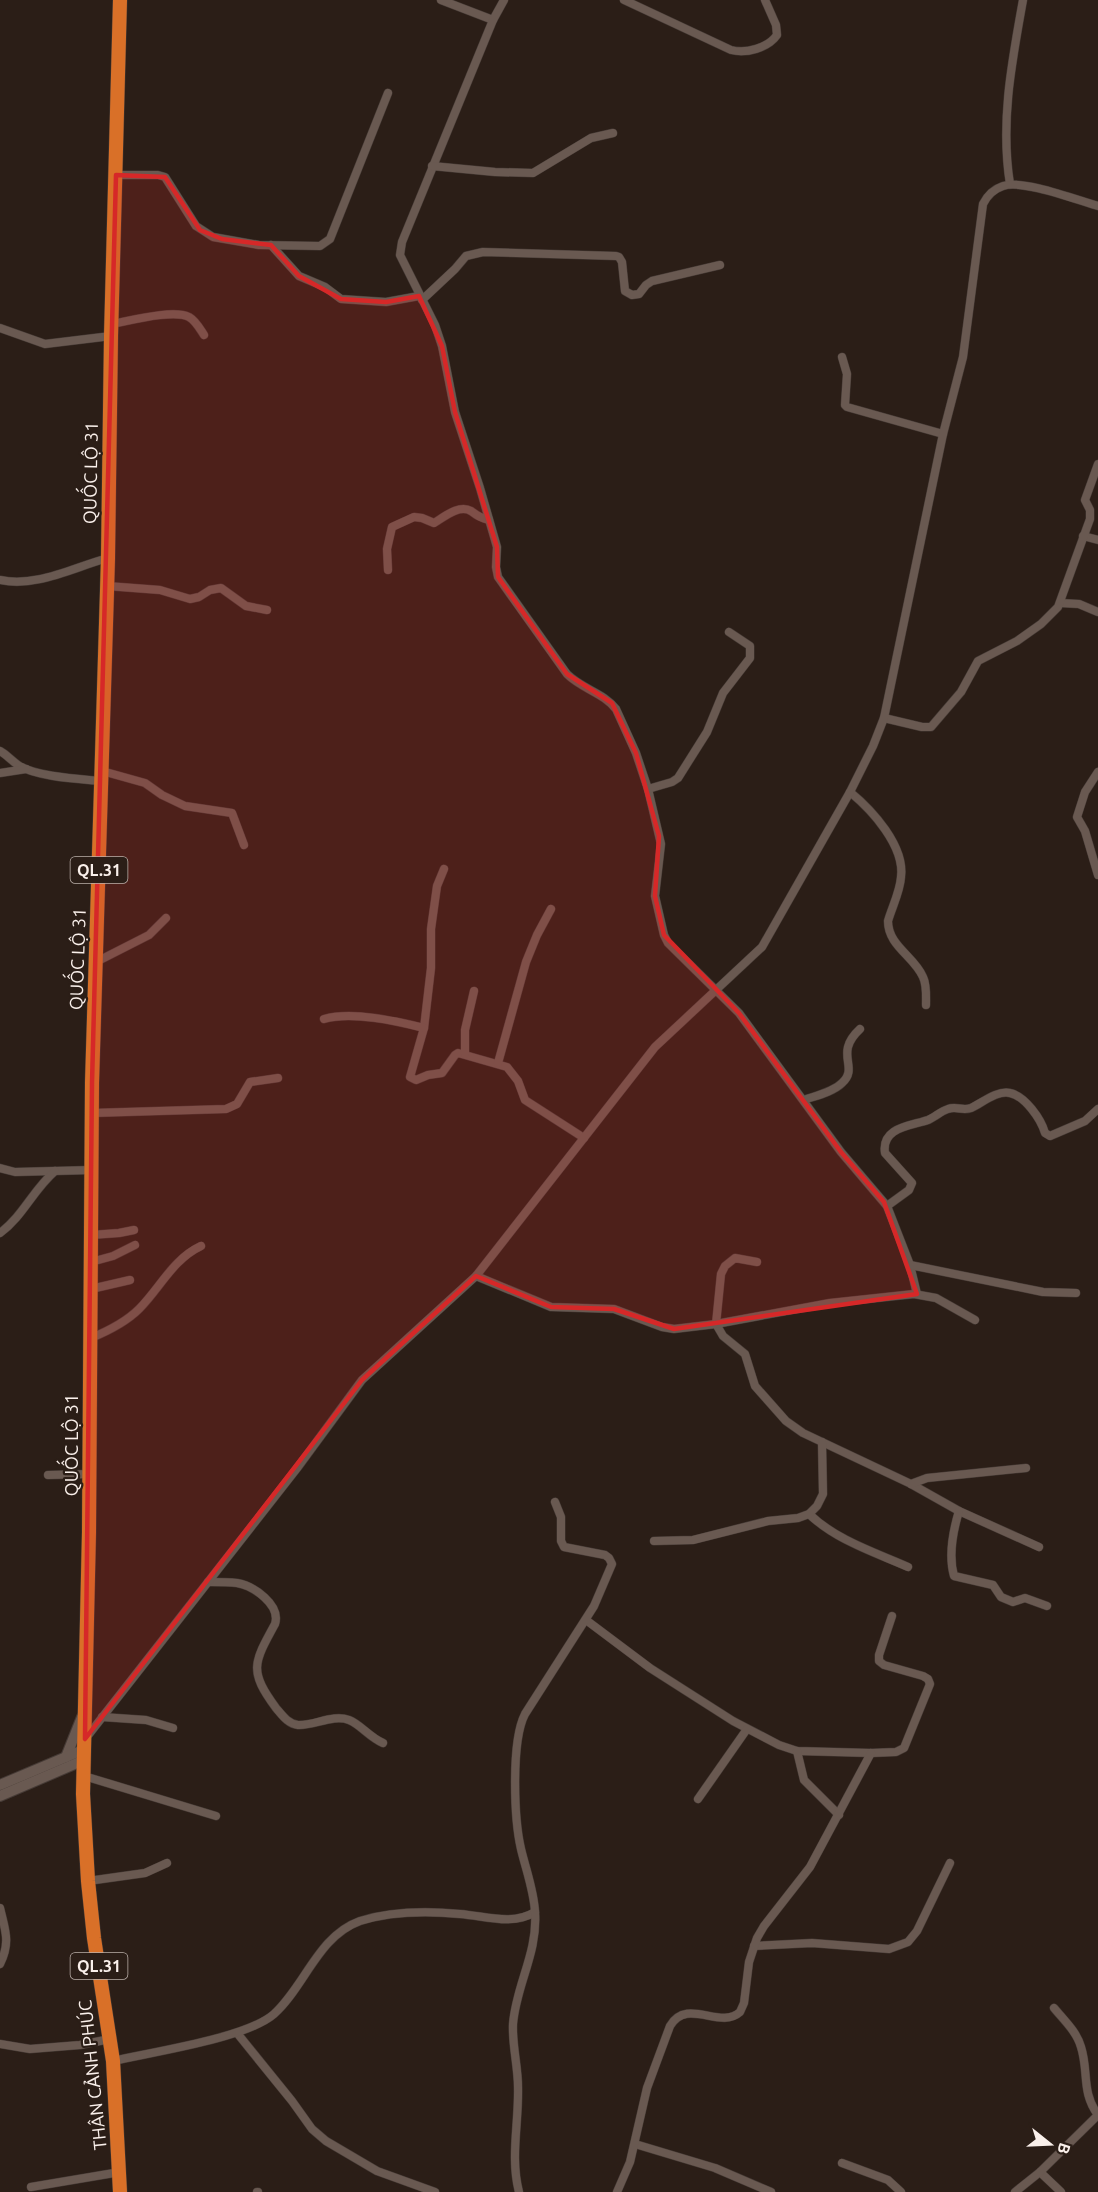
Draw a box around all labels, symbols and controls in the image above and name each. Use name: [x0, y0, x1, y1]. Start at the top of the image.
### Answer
street label: QUỐC LỘ 31: [74, 422, 102, 524]
road number: QL.31: [70, 857, 128, 883]
street label: QUỐC LỘ 31: [60, 907, 90, 1011]
street label: QUỐC LỘ 31: [56, 1394, 82, 1496]
road number: QL.31: [70, 1953, 128, 1979]
street label: THÂN CẢNH PHÚC: [73, 1999, 110, 2151]
north arrow: [1020, 2114, 1080, 2174]
text: B: [1054, 2141, 1074, 2156]

